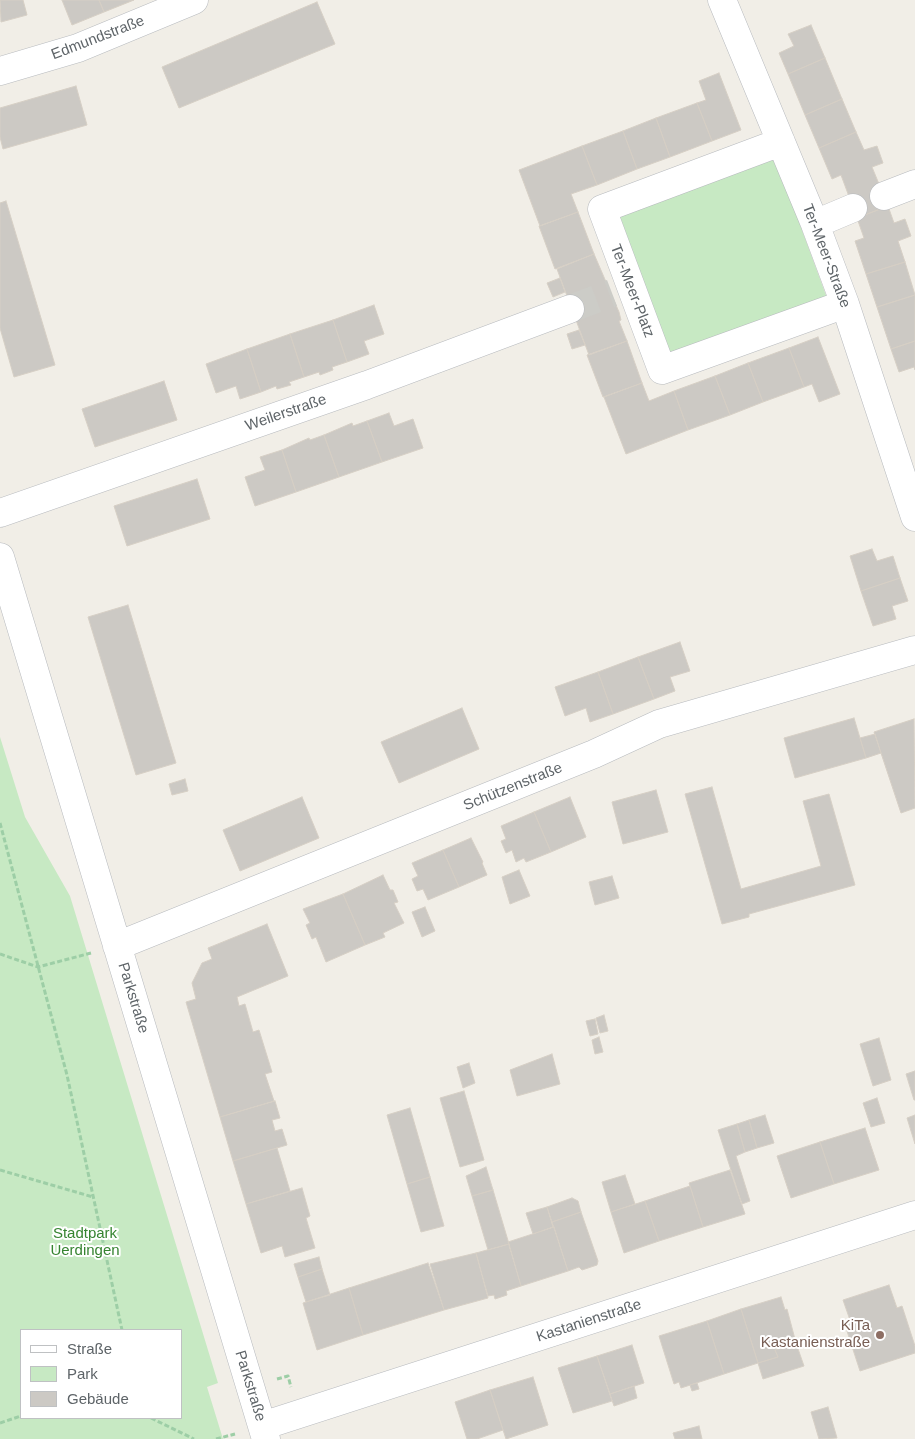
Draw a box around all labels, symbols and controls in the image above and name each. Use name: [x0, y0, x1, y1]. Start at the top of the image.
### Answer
street label: Edmundstraße: [49, 12, 147, 64]
street label: Ter-Meer-Straße: [798, 201, 854, 311]
street label: Ter-Meer-Platz: [606, 242, 658, 340]
street label: Weilerstraße: [243, 391, 329, 435]
street label: Schützenstraße: [461, 759, 565, 815]
street label: Parkstraße: [114, 960, 152, 1036]
park label: Stadtpark Uerdingen: [50, 1225, 120, 1260]
street label: Kastanienstraße: [534, 1296, 644, 1346]
place label: KiTa Kastanienstraße: [761, 1317, 870, 1352]
legend: [20, 1329, 182, 1419]
marker: KiTa Kastanienstraße: [874, 1329, 886, 1341]
text: Straße: [67, 1340, 112, 1357]
street label: Parkstraße: [231, 1348, 269, 1424]
text: Park: [67, 1365, 98, 1382]
text: Gebäude: [67, 1390, 129, 1407]

